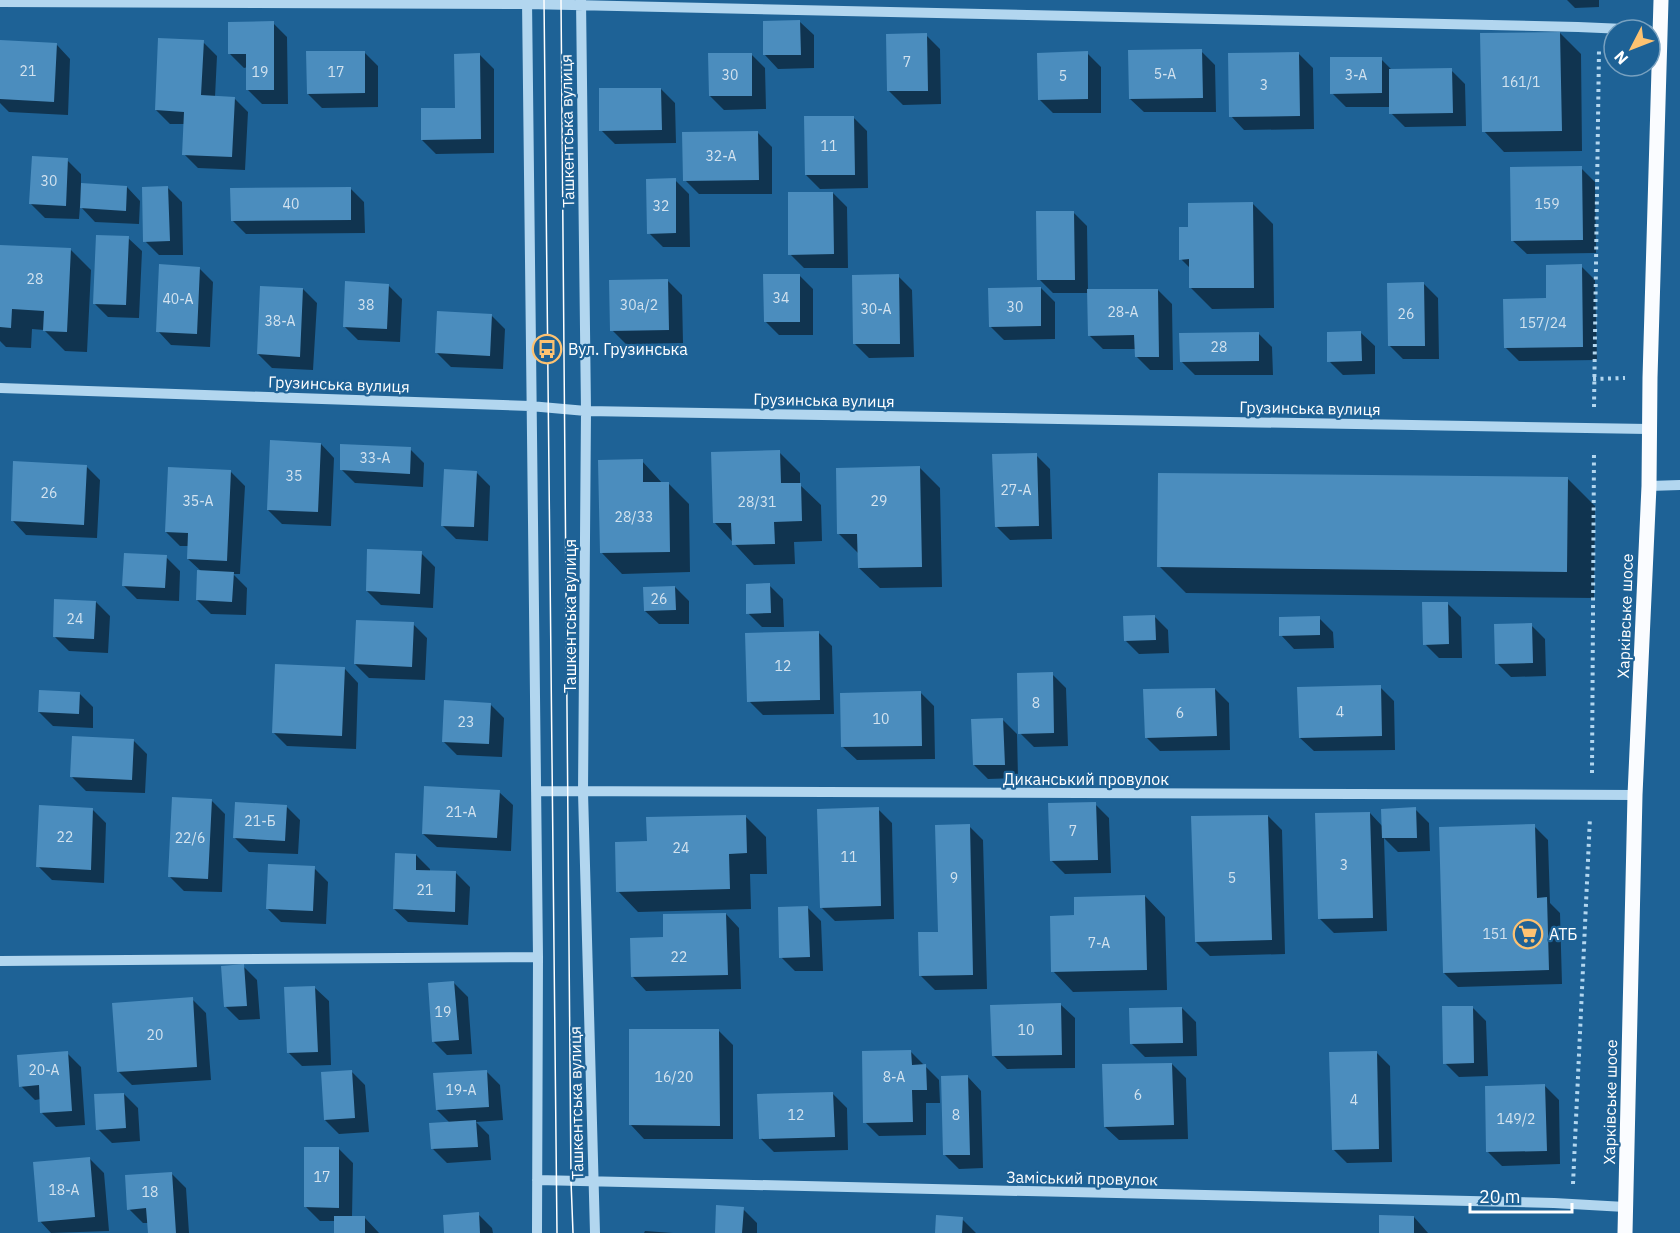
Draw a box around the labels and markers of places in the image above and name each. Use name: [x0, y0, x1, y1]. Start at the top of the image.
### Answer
bus stop icon: Вул. Грузинська: [531, 333, 563, 365]
place label: Вул. Грузинська: [568, 339, 688, 359]
supermarket icon: АТБ: [1512, 918, 1544, 950]
place label: АТБ: [1549, 924, 1578, 944]

